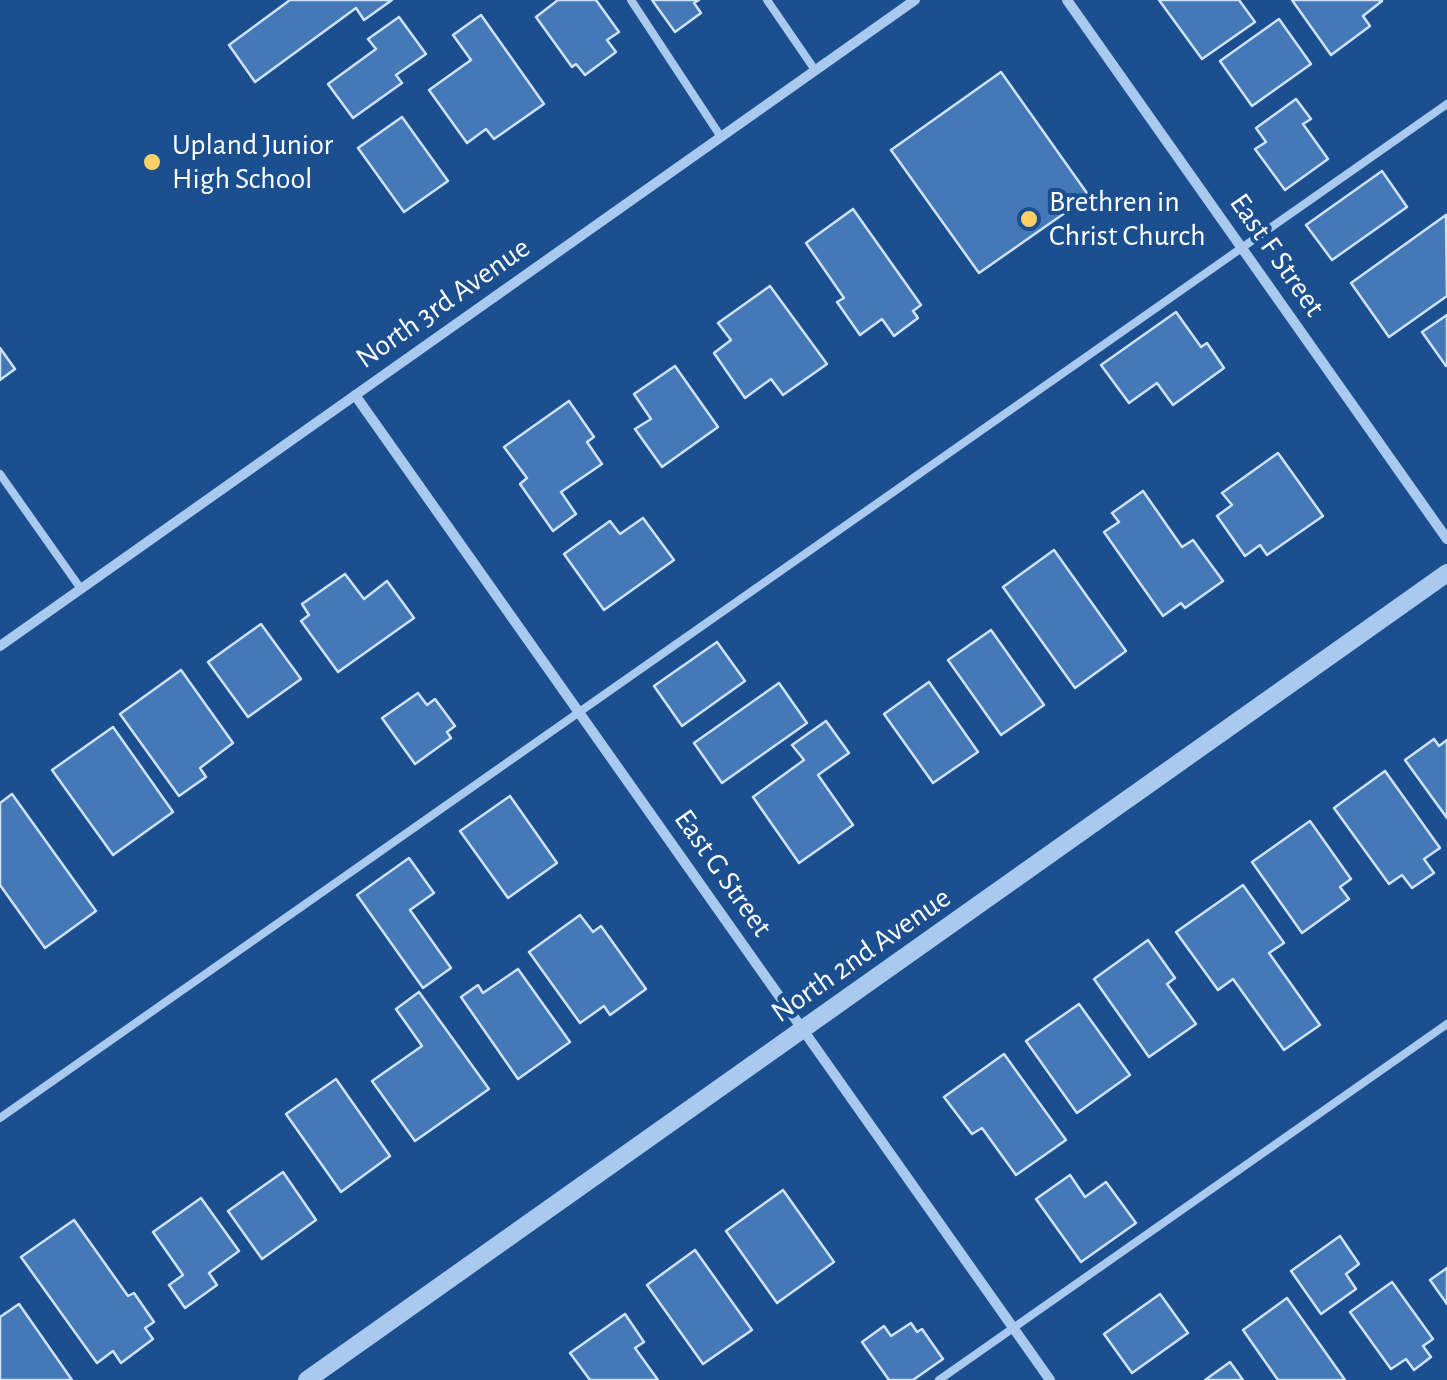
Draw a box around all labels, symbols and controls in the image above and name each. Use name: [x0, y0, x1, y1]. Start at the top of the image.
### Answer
place label: Upland Junior High School: [172, 127, 333, 198]
marker: Upland Junior High School: [141, 151, 163, 173]
place label: Brethren in Christ Church: [1049, 184, 1205, 254]
street label: East F Street: [1222, 187, 1332, 323]
marker: Brethren in Christ Church: [1018, 208, 1040, 230]
street label: North 3rd Avenue: [349, 230, 537, 376]
street label: East G Street: [666, 803, 780, 943]
street label: North 2nd Avenue: [764, 880, 958, 1030]

